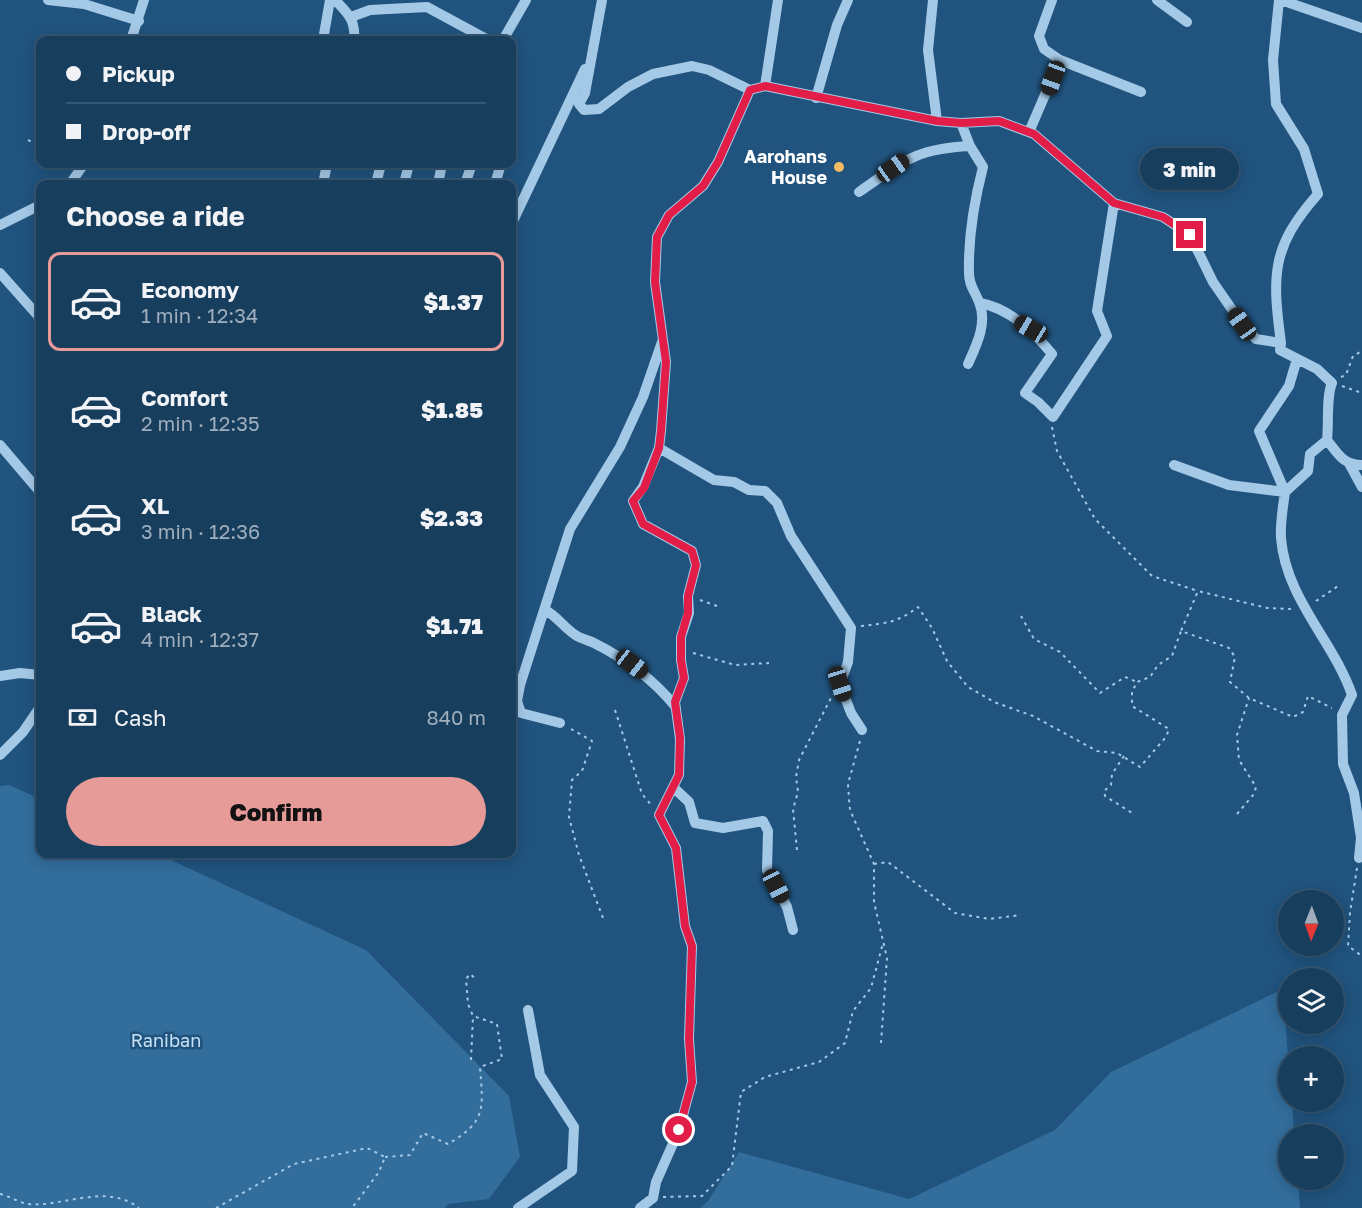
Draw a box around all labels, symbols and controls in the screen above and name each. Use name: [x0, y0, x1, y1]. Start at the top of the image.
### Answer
car: [1038, 58, 1068, 98]
text: Pickup: [102, 60, 175, 87]
text: Drop-off: [102, 118, 191, 145]
place label: Aarohans House: [744, 145, 827, 188]
callout: 3 min: [1140, 148, 1240, 190]
car: [873, 150, 913, 186]
text: 3 min: [1163, 157, 1216, 181]
marker: Aarohans House: [832, 160, 846, 174]
text: Choose a ride: [66, 200, 245, 232]
route end: [1176, 221, 1203, 248]
icon: car: [69, 275, 123, 329]
text: Economy: [141, 276, 239, 303]
text: $1.37: [423, 288, 483, 315]
text: 1 min · 12:34: [141, 303, 258, 327]
car: [1224, 304, 1260, 344]
car: [1011, 312, 1051, 346]
icon: car: [69, 383, 123, 437]
text: Comfort: [141, 384, 228, 411]
text: $1.85: [421, 396, 483, 423]
text: 2 min · 12:35: [141, 411, 260, 435]
icon: car: [69, 491, 123, 545]
text: XL: [141, 492, 169, 519]
text: $2.33: [420, 504, 483, 531]
text: 3 min · 12:36: [141, 519, 260, 543]
icon: car: [69, 599, 123, 653]
text: Black: [141, 600, 202, 627]
text: $1.71: [426, 612, 483, 639]
text: 4 min · 12:37: [141, 627, 259, 651]
car: [612, 646, 652, 682]
car: [826, 664, 854, 704]
icon: cash: [66, 701, 99, 734]
text: Cash: [114, 704, 167, 731]
text: 840 m: [427, 705, 486, 729]
button: Confirm: [66, 777, 486, 846]
car: [760, 866, 792, 906]
north arrow: [1278, 890, 1344, 956]
map controls: [1278, 890, 1344, 1190]
button: layers: [1278, 968, 1344, 1034]
park label: Raniban: [131, 1029, 201, 1051]
button: +: [1278, 1046, 1344, 1112]
route start: [665, 1116, 692, 1143]
button: −: [1278, 1124, 1344, 1190]

